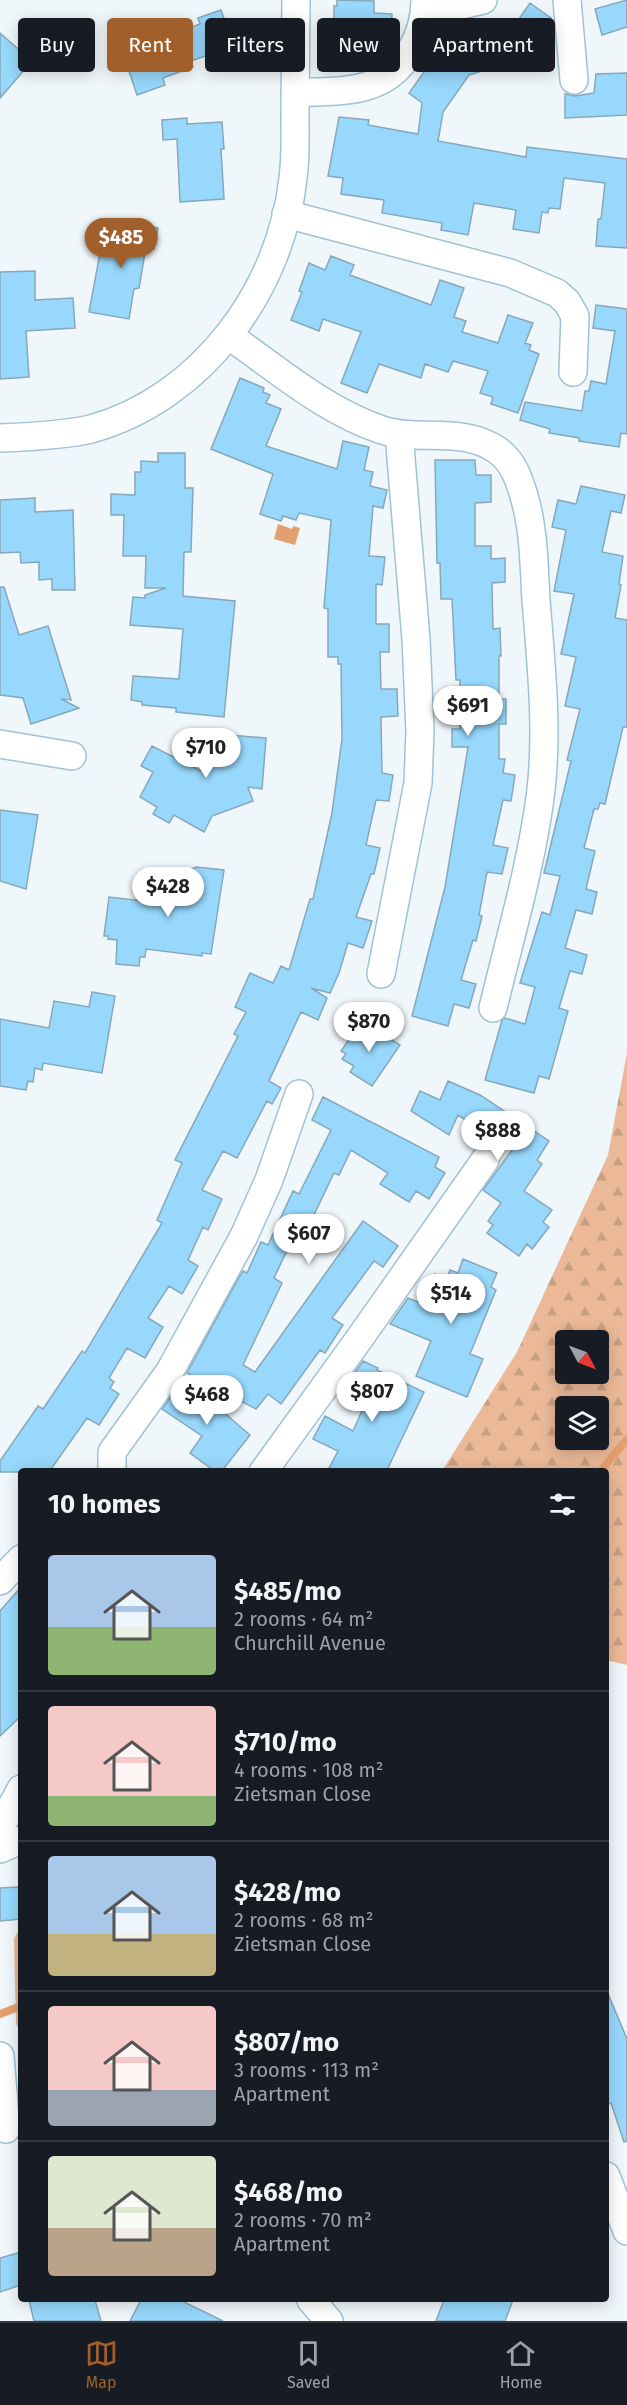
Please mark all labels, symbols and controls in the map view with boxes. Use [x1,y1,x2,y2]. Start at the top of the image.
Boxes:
chip: Buy [18,18,95,72]
chip: Rent [107,18,193,72]
chip: Filters [205,18,305,72]
chip: New [317,18,400,72]
chip: Apartment [412,18,555,72]
pin: $485 [85,218,157,269]
text: $485 [99,225,143,249]
pin: $691 [432,686,504,737]
text: $691 [447,693,489,717]
pin: $710 [170,728,242,779]
text: $710 [186,735,226,759]
pin: $428 [132,867,204,918]
text: $428 [146,874,190,898]
pin: $870 [333,1002,405,1053]
text: $870 [347,1009,391,1033]
pin: $888 [462,1111,534,1162]
text: $888 [475,1118,521,1142]
pin: $607 [273,1214,345,1265]
text: $607 [288,1221,330,1245]
pin: $514 [415,1274,487,1325]
text: $514 [430,1281,472,1305]
north arrow [555,1330,609,1384]
map controls [555,1330,609,1450]
pin: $807 [336,1372,408,1423]
pin: $468 [171,1375,243,1426]
text: $807 [350,1379,394,1403]
text: $468 [184,1382,230,1406]
button: layers [555,1396,609,1450]
icon: filters [546,1488,579,1521]
text: 10 homes [48,1489,161,1520]
text: $485/mo [234,1576,341,1607]
icon: home [96,1579,168,1651]
text: 2 rooms · 64 m² [234,1607,373,1631]
text: Churchill Avenue [234,1631,386,1655]
text: $710/mo [234,1727,337,1758]
icon: home [96,1730,168,1802]
text: 4 rooms · 108 m² [234,1758,383,1782]
text: Zietsman Close [234,1782,371,1806]
text: $428/mo [234,1877,341,1908]
icon: home [96,1880,168,1952]
text: 2 rooms · 68 m² [234,1908,374,1932]
text: Zietsman Close [234,1932,371,1956]
text: $807/mo [234,2027,339,2058]
icon: home [96,2030,168,2102]
text: 3 rooms · 113 m² [234,2058,379,2082]
text: Apartment [234,2082,330,2106]
text: $468/mo [234,2177,343,2208]
icon: home [96,2180,168,2252]
text: 2 rooms · 70 m² [234,2208,372,2232]
text: Apartment [234,2232,330,2256]
tab: Map [85,2337,118,2392]
tab: Saved [287,2337,330,2392]
tab: Home [500,2337,542,2392]

